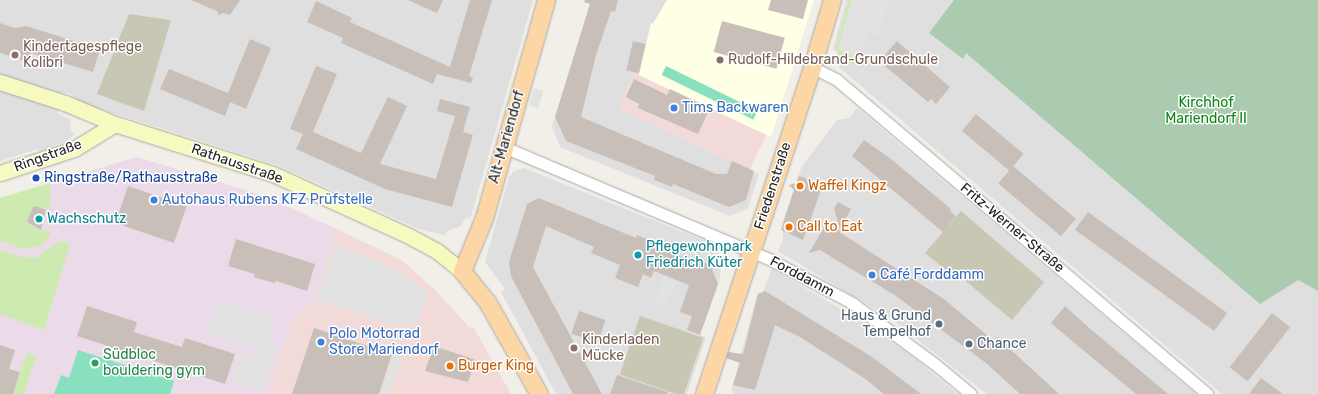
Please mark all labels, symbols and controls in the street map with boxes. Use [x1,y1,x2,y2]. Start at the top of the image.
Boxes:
place label: Kindertagespflege Kolibri [23,39,142,72]
marker: Kindertagespflege Kolibri [10,50,20,60]
place label: Rudolf-Hildebrand-Grundschule [728,52,938,68]
marker: Rudolf-Hildebrand-Grundschule [715,55,725,65]
street label: Alt-Mariendorf [486,89,528,185]
park label: Kirchhof Mariendorf II [1165,95,1247,128]
place label: Tims Backwaren [682,100,789,116]
marker: Tims Backwaren [669,103,679,113]
street label: Ringstraße [12,136,84,176]
street label: Rathausstraße [189,140,285,188]
street label: Friedenstraße [751,140,795,232]
place label: Ringstraße/Rathausstraße [44,170,218,186]
marker: Ringstraße/Rathausstraße [31,173,41,183]
place label: Waffel Kingz [808,178,887,194]
street label: Fritz-Werner-Straße [957,180,1067,276]
marker: Waffel Kingz [795,181,805,191]
place label: Autohaus Rubens KFZ Prüfstelle [162,192,373,208]
marker: Autohaus Rubens KFZ Prüfstelle [149,195,159,205]
place label: Wachschutz [47,211,126,227]
marker: Wachschutz [34,214,44,224]
place label: Call to Eat [797,219,863,235]
marker: Call to Eat [784,222,794,232]
place label: Pflegewohnpark Friedrich Küter [646,239,752,272]
marker: Pflegewohnpark Friedrich Küter [633,250,643,260]
street label: Forddamm [767,253,837,301]
place label: Café Forddamm [880,267,984,283]
marker: Café Forddamm [867,270,877,280]
place label: Haus & Grund Tempelhof [841,308,931,340]
marker: Haus & Grund Tempelhof [934,319,944,329]
place label: Polo Motorrad Store Mariendorf [329,326,439,358]
place label: Kinderladen Mücke [582,332,660,364]
place label: Chance [977,336,1027,352]
marker: Polo Motorrad Store Mariendorf [316,337,326,347]
marker: Chance [964,339,974,349]
marker: Kinderladen Mücke [569,343,579,353]
place label: Südbloc bouldering gym [103,347,205,380]
marker: Südbloc bouldering gym [90,358,100,368]
place label: Burger King [458,358,535,374]
marker: Burger King [445,361,455,371]

